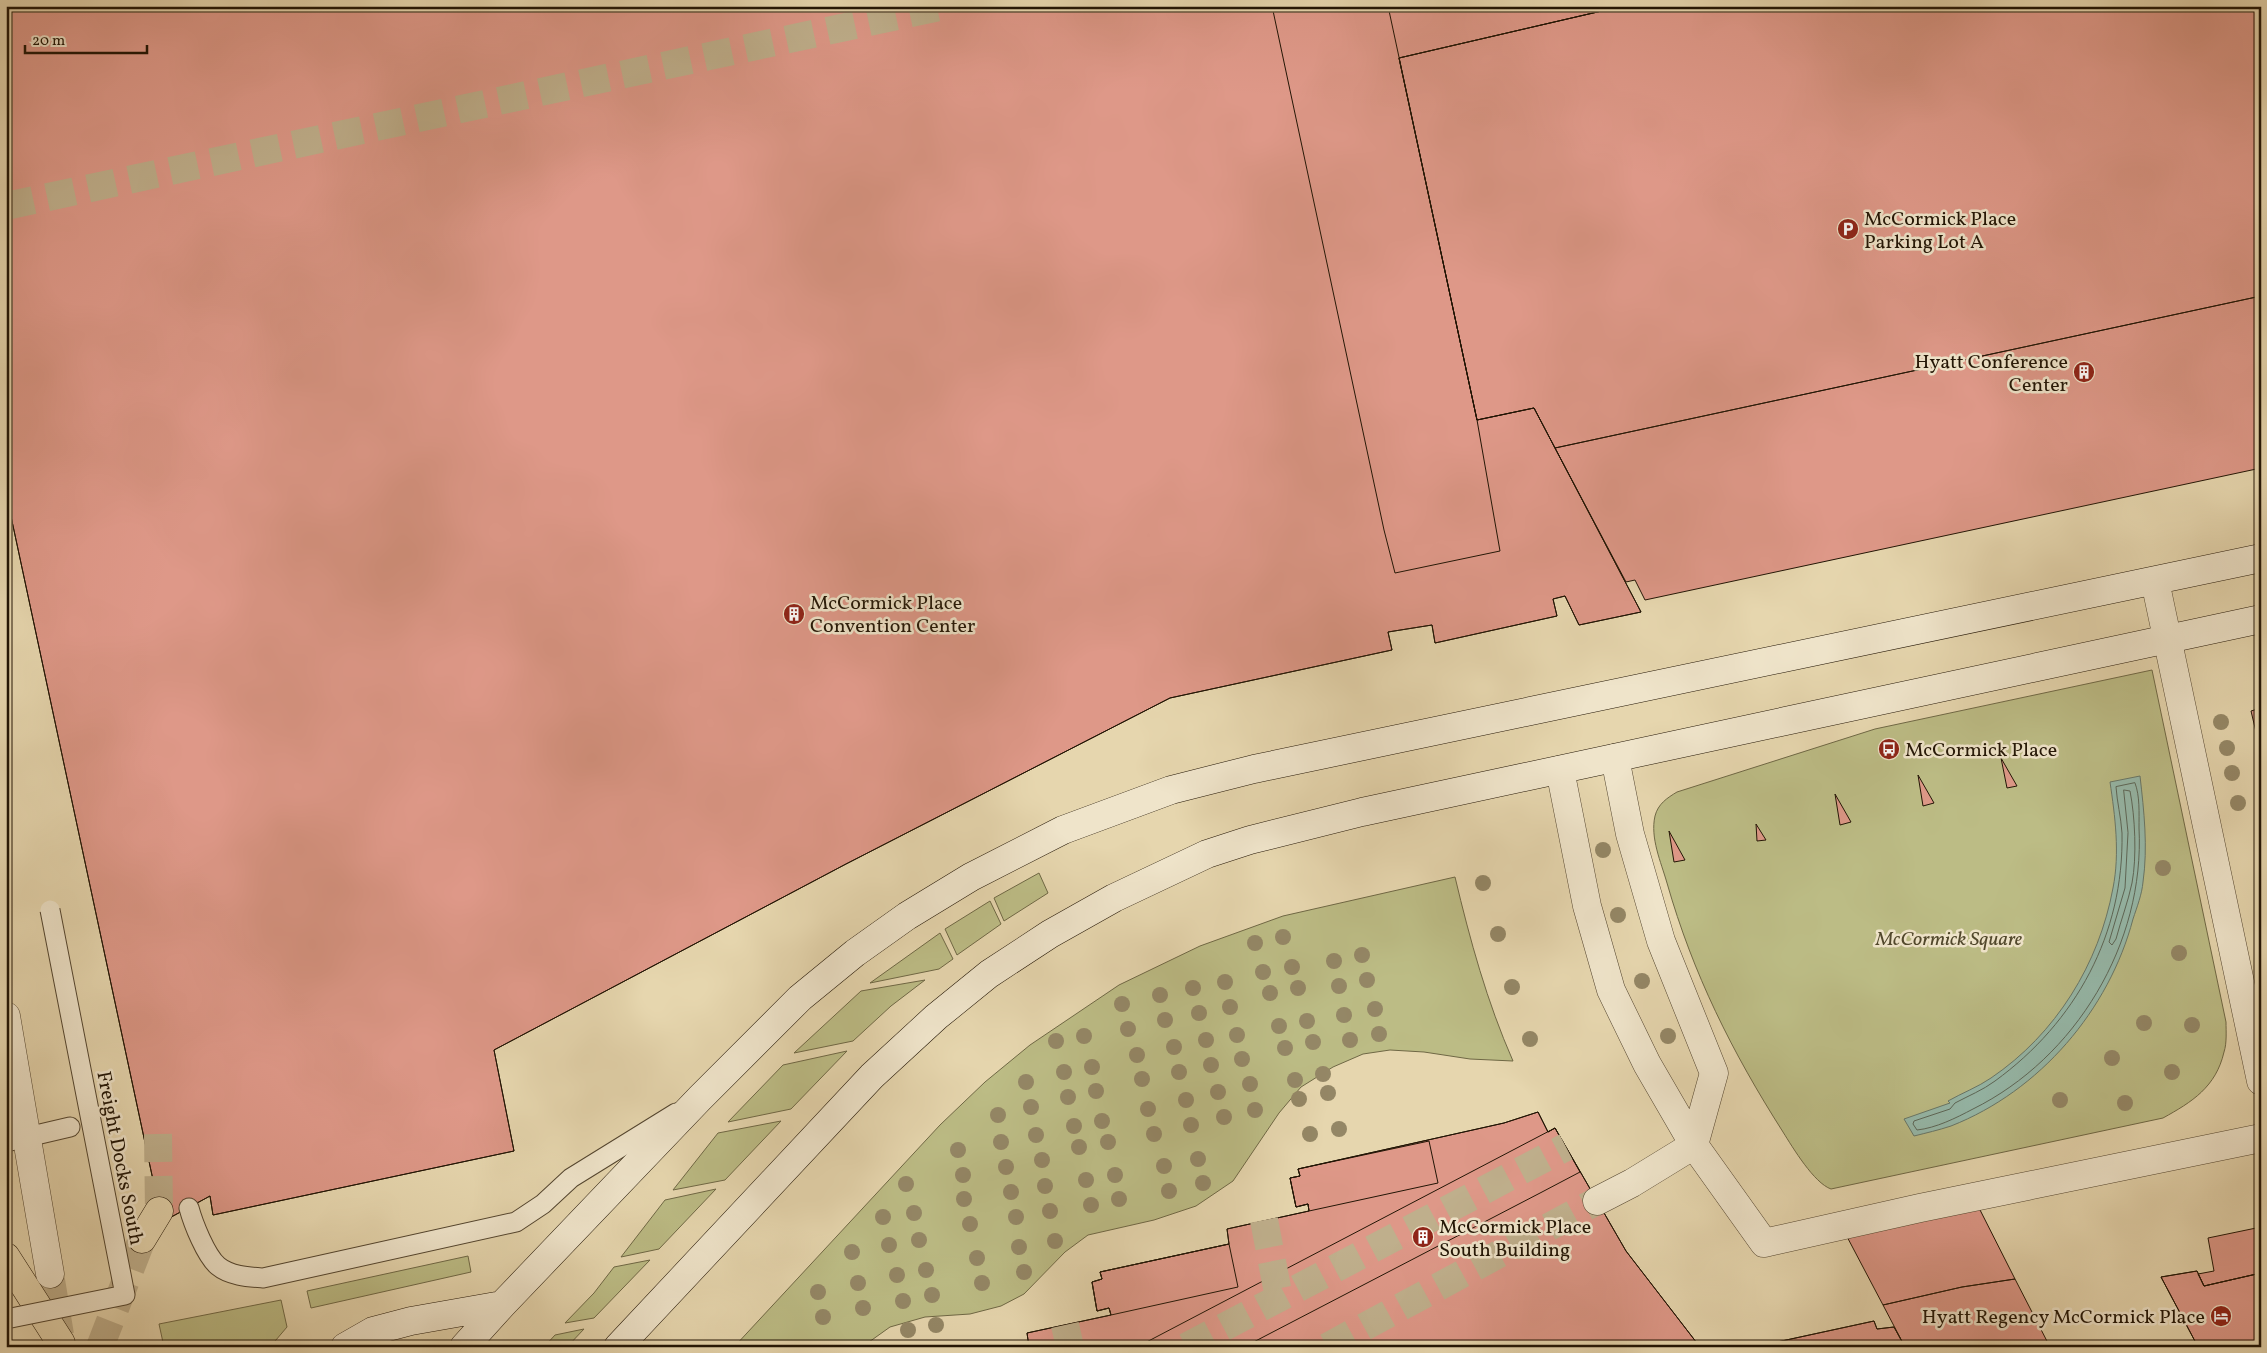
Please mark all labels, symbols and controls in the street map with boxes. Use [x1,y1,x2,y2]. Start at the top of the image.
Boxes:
scale bar [25,22,148,54]
text: 20 m [32,31,65,52]
place label: McCormick Place Parking Lot A [1864,206,2016,257]
parking icon: McCormick Place Parking Lot A [1836,217,1860,241]
place label: Hyatt Conference Center [1914,349,2068,400]
building icon: Hyatt Conference Center [2072,360,2096,384]
place label: McCormick Place Convention Center [810,590,975,641]
building icon: McCormick Place Convention Center [782,602,806,626]
bus stop icon: McCormick Place [1877,737,1901,761]
place label: McCormick Place [1905,737,2057,765]
park label: McCormick Square [1875,926,2023,954]
street label: Freight Docks South [88,1069,150,1248]
place label: McCormick Place South Building [1439,1214,1591,1265]
building icon: McCormick Place South Building [1411,1225,1435,1249]
place label: Hyatt Regency McCormick Place [1922,1304,2205,1332]
hotel icon: Hyatt Regency McCormick Place [2209,1304,2233,1328]

